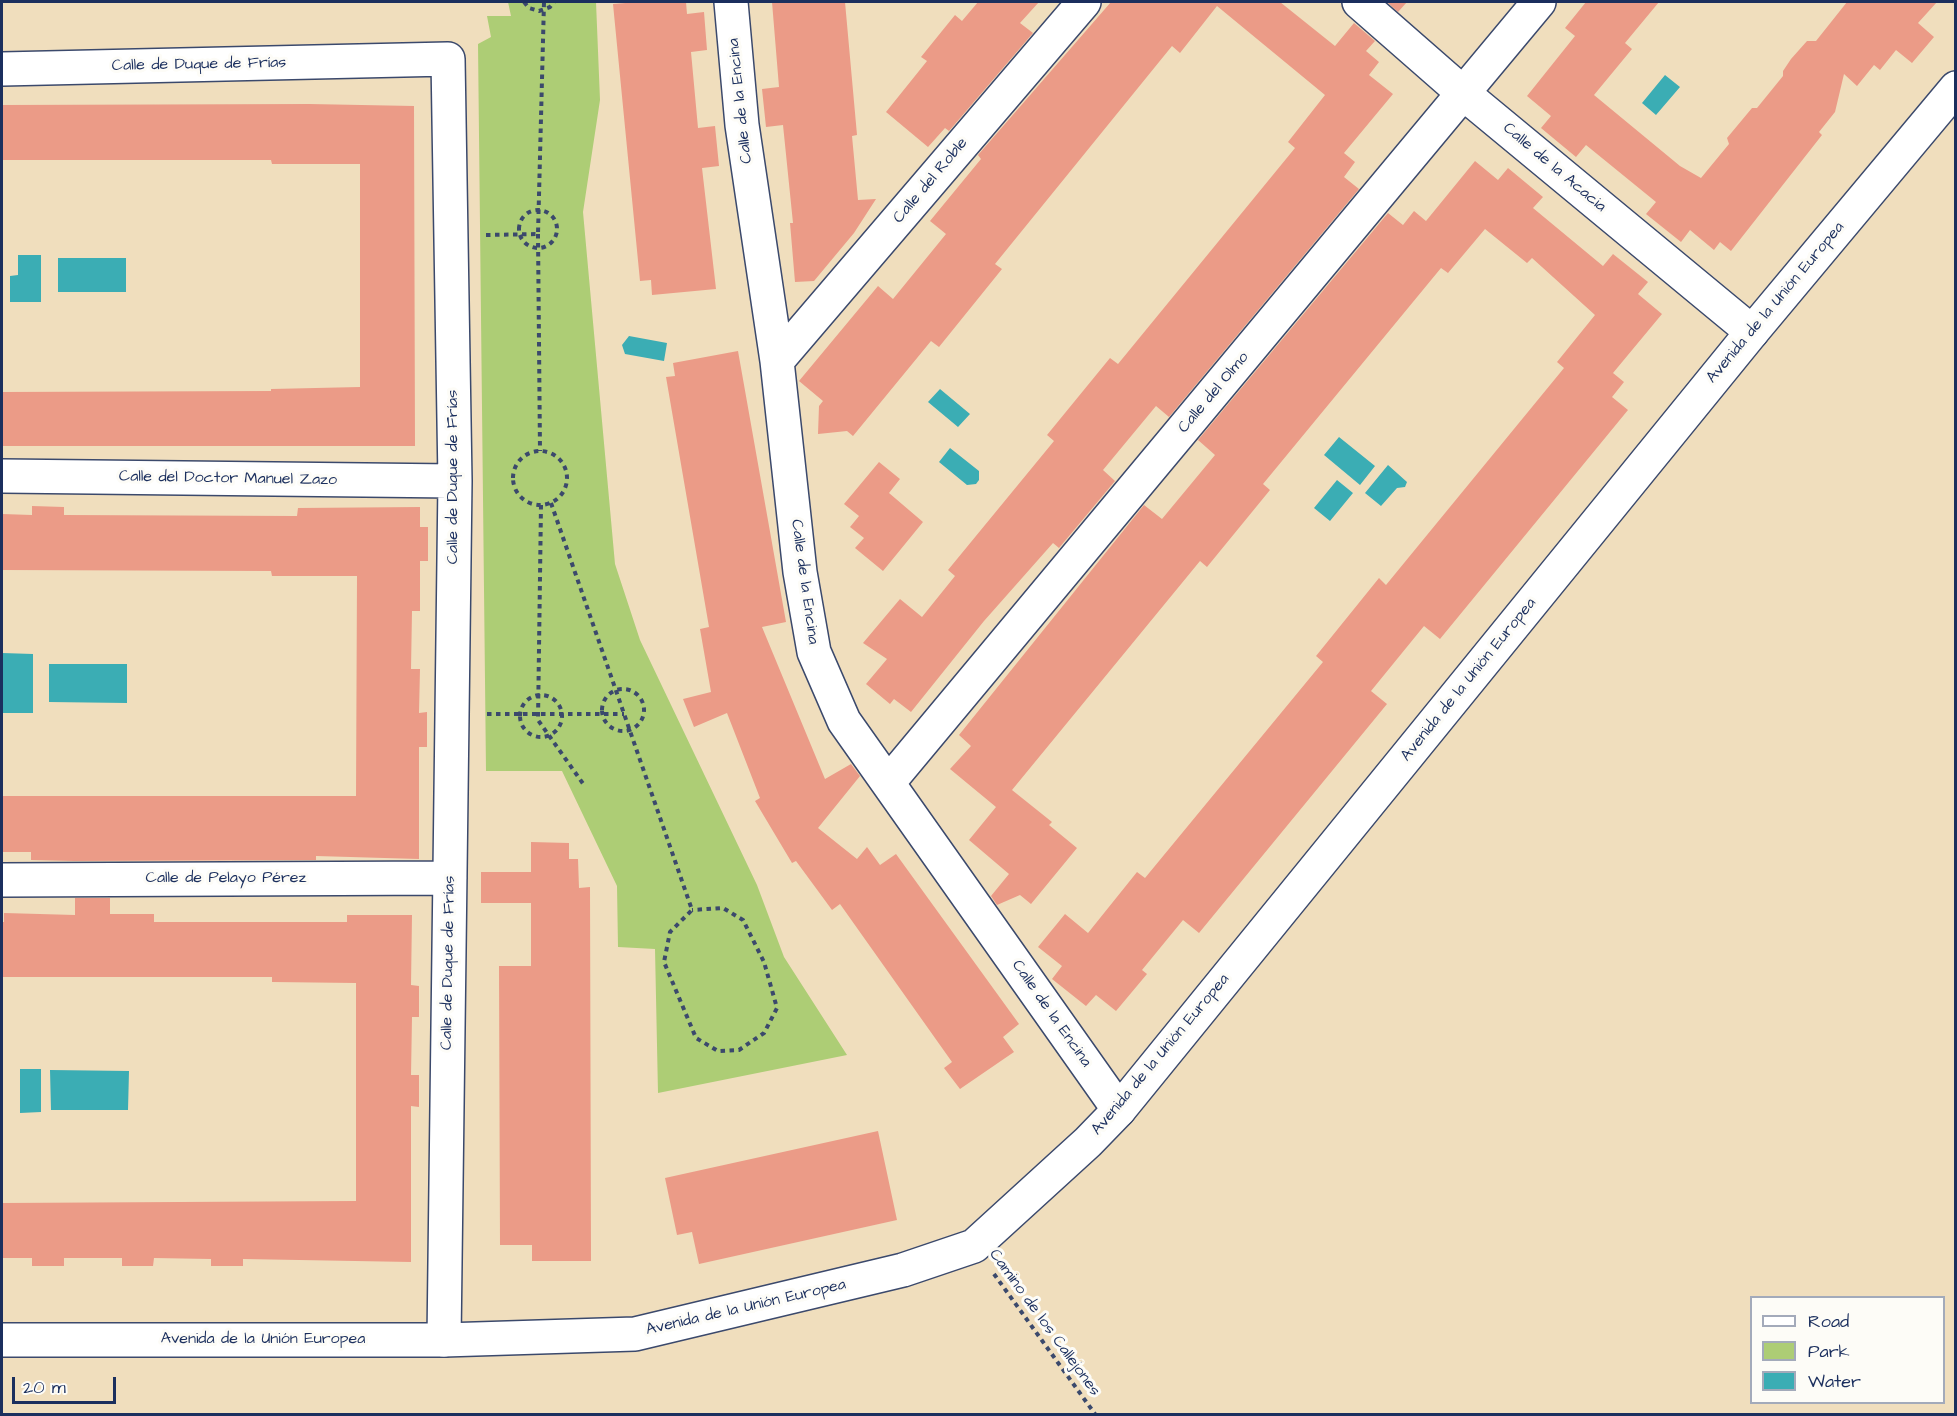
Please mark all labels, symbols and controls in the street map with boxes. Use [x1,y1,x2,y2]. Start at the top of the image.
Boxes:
street label: Calle de la Encina [725,37,757,165]
street label: Calle de Duque de Frías [112,54,286,76]
street label: Calle de la Acacia [1498,119,1610,217]
street label: Calle del Roble [890,134,972,228]
street label: Avenida de la Unión Europea [1703,218,1849,388]
street label: Calle del Olmo [1174,349,1254,437]
street label: Calle de Duque de Frías [444,390,464,564]
street label: Calle del Doctor Manuel Zazo [119,467,337,491]
street label: Calle de la Encina [786,518,822,646]
street label: Avenida de la Unión Europea [1397,594,1541,766]
street label: Calle de Pelayo Pérez [146,869,306,889]
street label: Calle de Duque de Frías [438,876,460,1050]
street label: Calle de la Encina [1007,957,1095,1071]
street label: Avenida de la Unión Europea [1088,970,1234,1140]
street label: Camino de los Callejones [984,1246,1104,1400]
street label: Avenida de la Unión Europea [644,1276,848,1340]
legend [1750,1296,1945,1404]
text: Road [1808,1309,1849,1334]
street label: Avenida de la Unión Europea [161,1330,365,1350]
text: Park [1808,1339,1850,1364]
scale bar [15,1365,118,1403]
text: Water [1808,1369,1861,1394]
text: 20 m [23,1375,66,1400]

